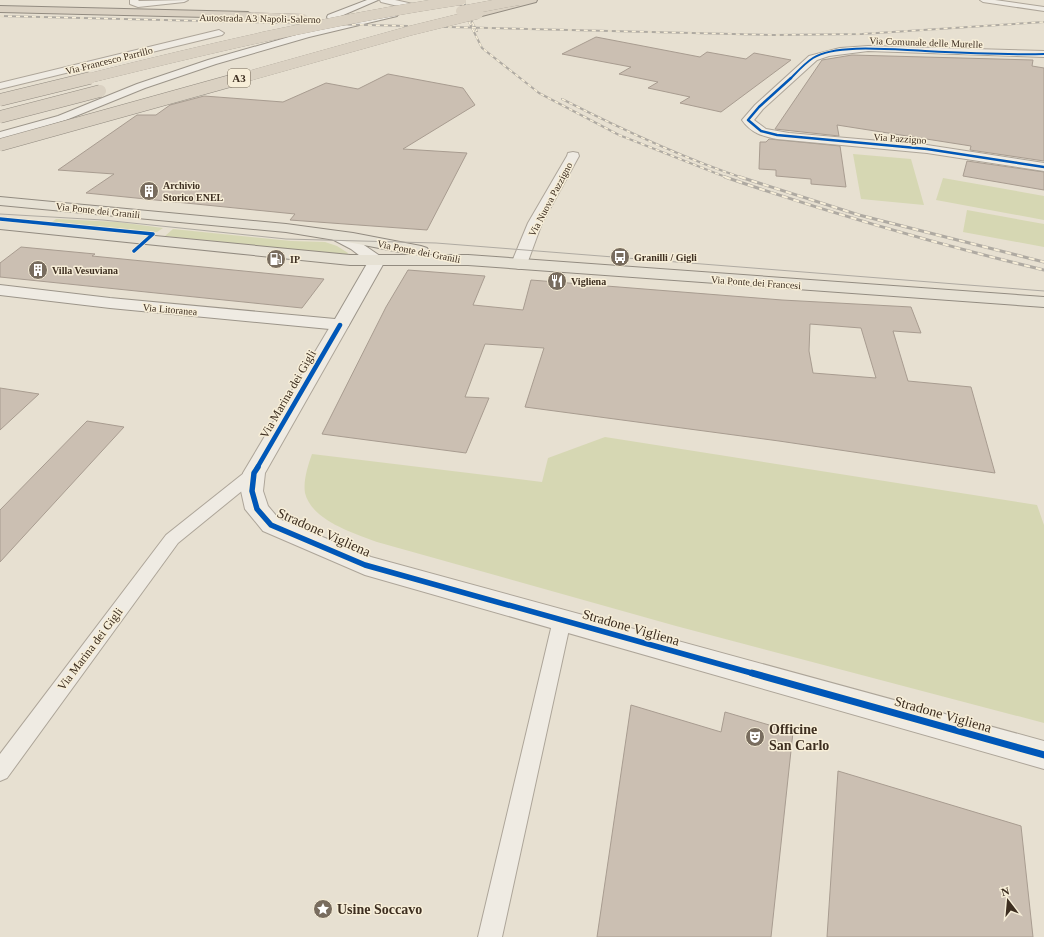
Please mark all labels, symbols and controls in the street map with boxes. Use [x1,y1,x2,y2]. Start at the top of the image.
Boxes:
street label: Autostrada A3 Napoli-Salerno [199,12,321,25]
street label: Via Comunale delle Murelle [869,35,983,50]
street label: Via Francesco Parrillo [64,44,154,77]
road number: A3 [228,69,250,87]
street label: Via Pazzigno [873,131,927,146]
street label: Via Nuova Pazzigno [526,160,575,238]
building icon: Archivio Storico ENEL [138,180,160,202]
place label: Archivio Storico ENEL [163,180,224,203]
street label: Via Ponte dei Granili [55,201,141,220]
street label: Via Ponte dei Granili [376,238,462,265]
bus stop icon: Granilli / Gigli [609,246,631,268]
fuel station icon: IP [265,248,287,270]
place label: Granilli / Gigli [634,252,697,263]
place label: IP [290,254,300,265]
building icon: Villa Vesuviana [27,259,49,281]
place label: Villa Vesuviana [52,265,118,276]
restaurant icon: Vigliena [546,270,568,292]
street label: Via Ponte dei Francesi [711,274,802,291]
place label: Vigliena [571,276,606,287]
street label: Via Litoranea [142,302,198,317]
street label: Via Marina dei Gigli [257,347,319,441]
street label: Stradone Vigliena [275,505,373,560]
street label: Via Marina dei Gigli [54,604,126,693]
street label: Stradone Vigliena [581,606,682,649]
street label: Stradone Vigliena [893,693,994,736]
place label: Officine San Carlo [769,722,829,753]
theatre icon: Officine San Carlo [744,726,766,748]
north arrow [988,881,1028,921]
text: N [1000,885,1011,898]
place icon: Usine Soccavo [312,898,334,920]
place label: Usine Soccavo [337,902,422,917]

